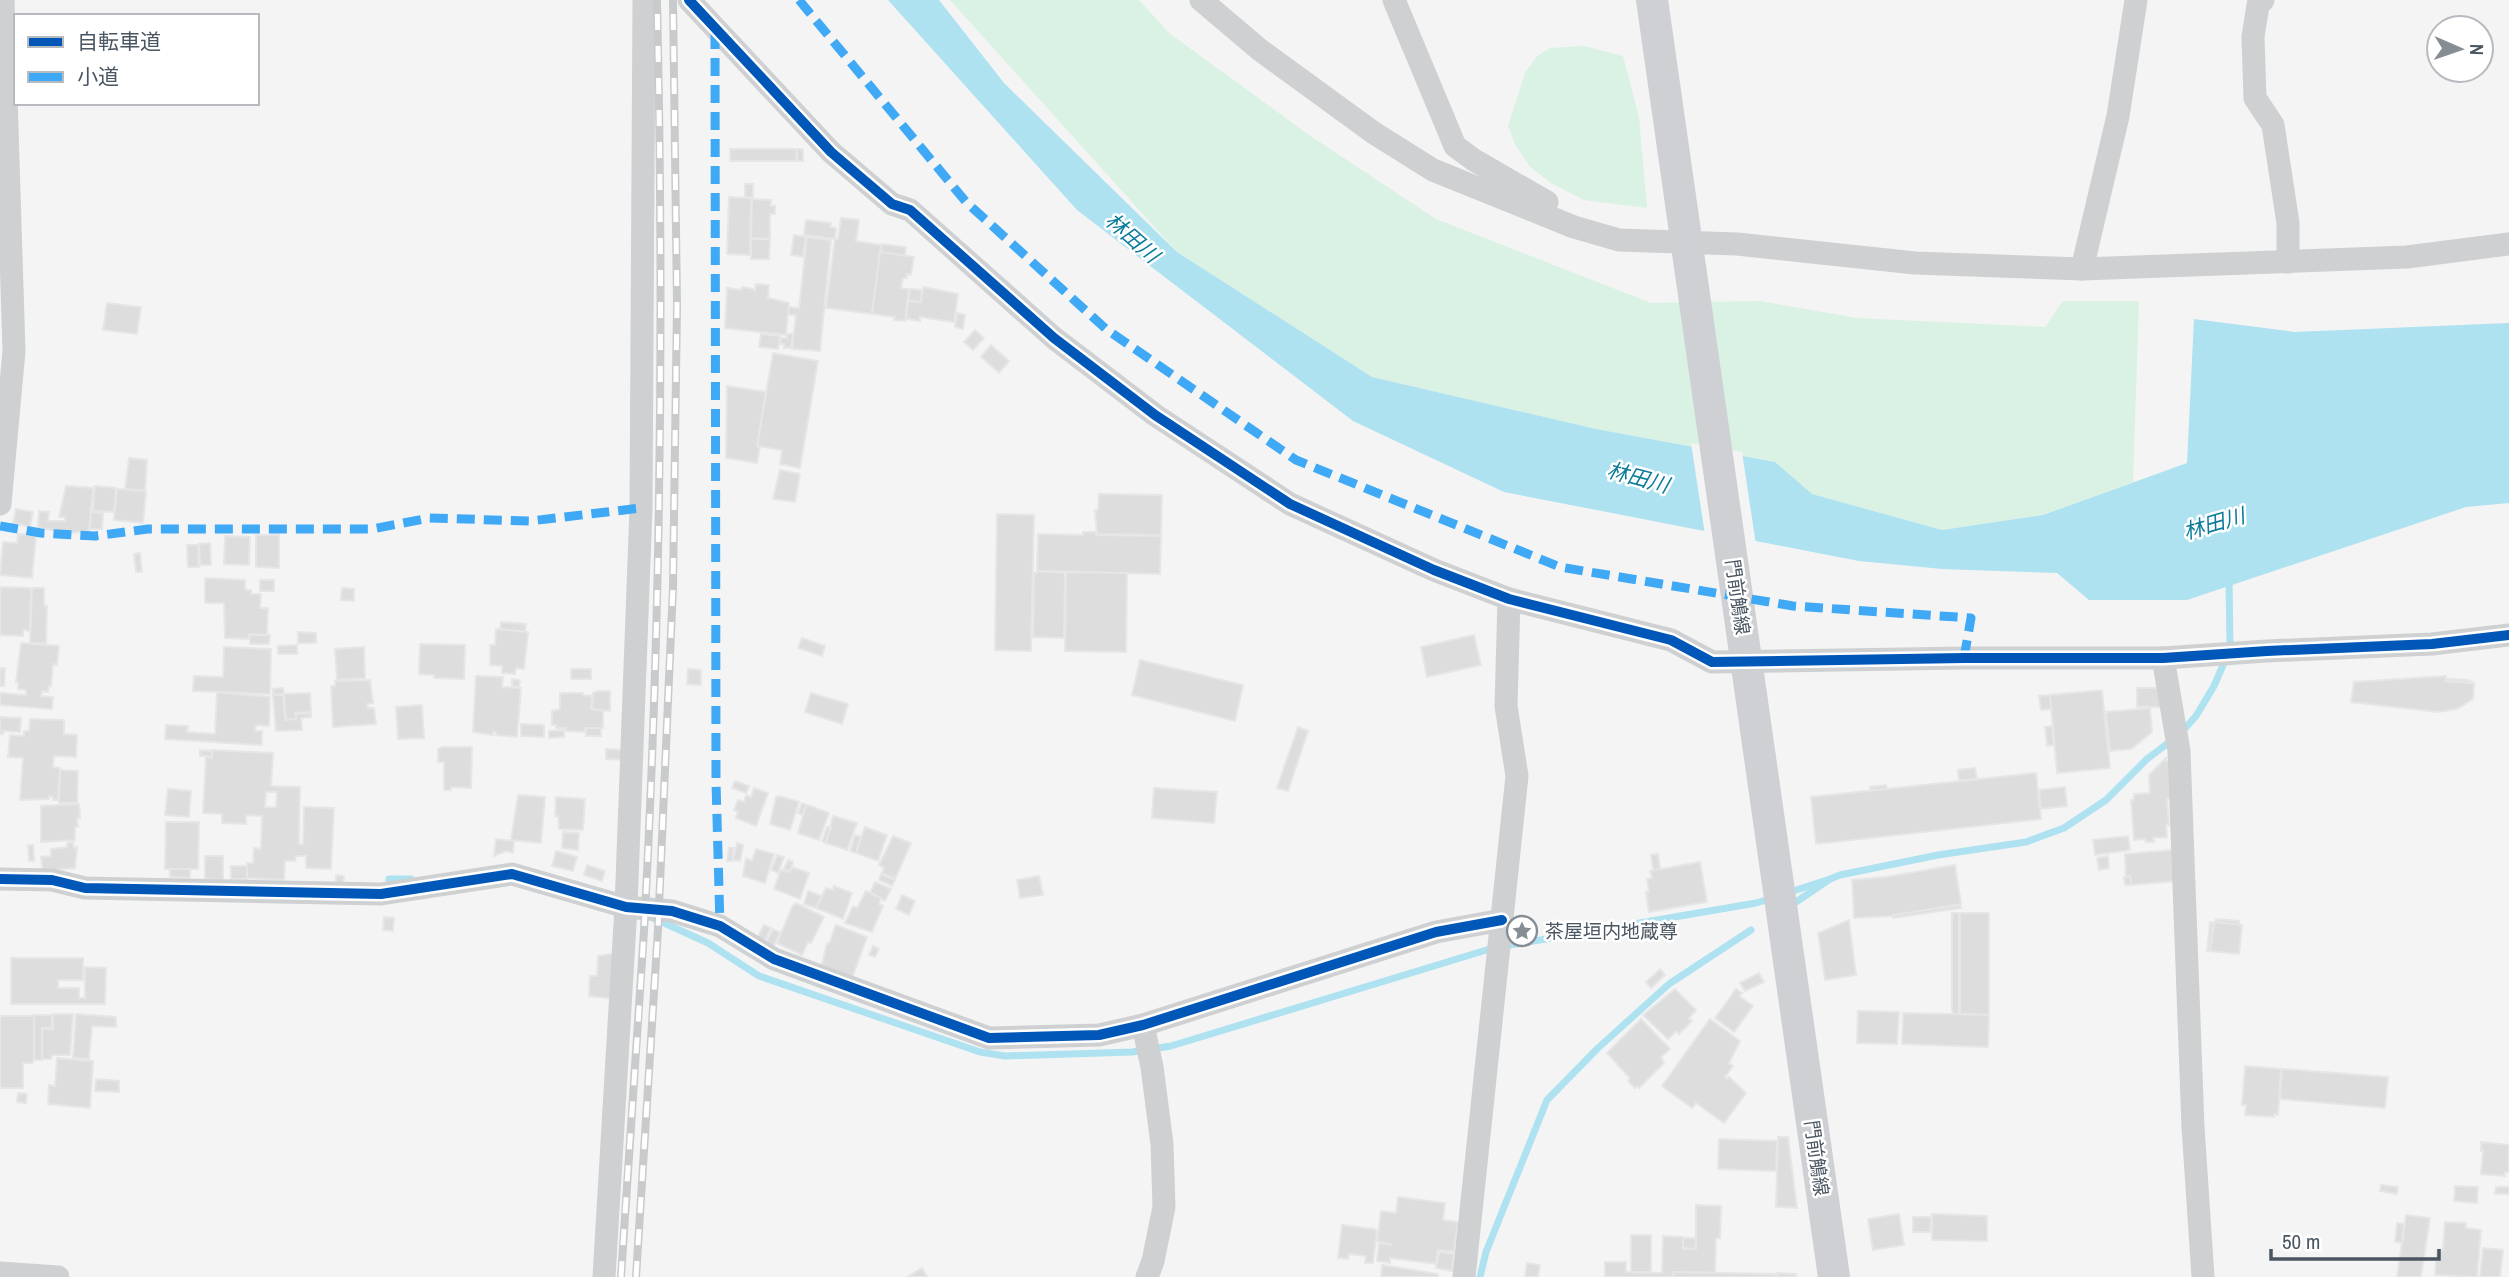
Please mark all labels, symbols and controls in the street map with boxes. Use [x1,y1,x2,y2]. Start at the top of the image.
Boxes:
legend [14,14,259,105]
north arrow [2425,14,2495,84]
text: 自転車道 [77,27,161,56]
text: N [2464,44,2490,56]
text: 小道 [77,62,119,91]
water label: 林田川 [1099,206,1167,271]
water label: 林田川 [1604,455,1674,500]
water label: 林田川 [2180,500,2250,546]
street label: 門前鵤線 [1720,558,1756,636]
place icon: 茶屋垣内地蔵尊 [1505,914,1539,948]
place label: 茶屋垣内地蔵尊 [1545,918,1678,944]
street label: 門前鵤線 [1799,1119,1835,1197]
scale bar [2271,1218,2439,1262]
text: 50 m [2282,1227,2320,1256]

